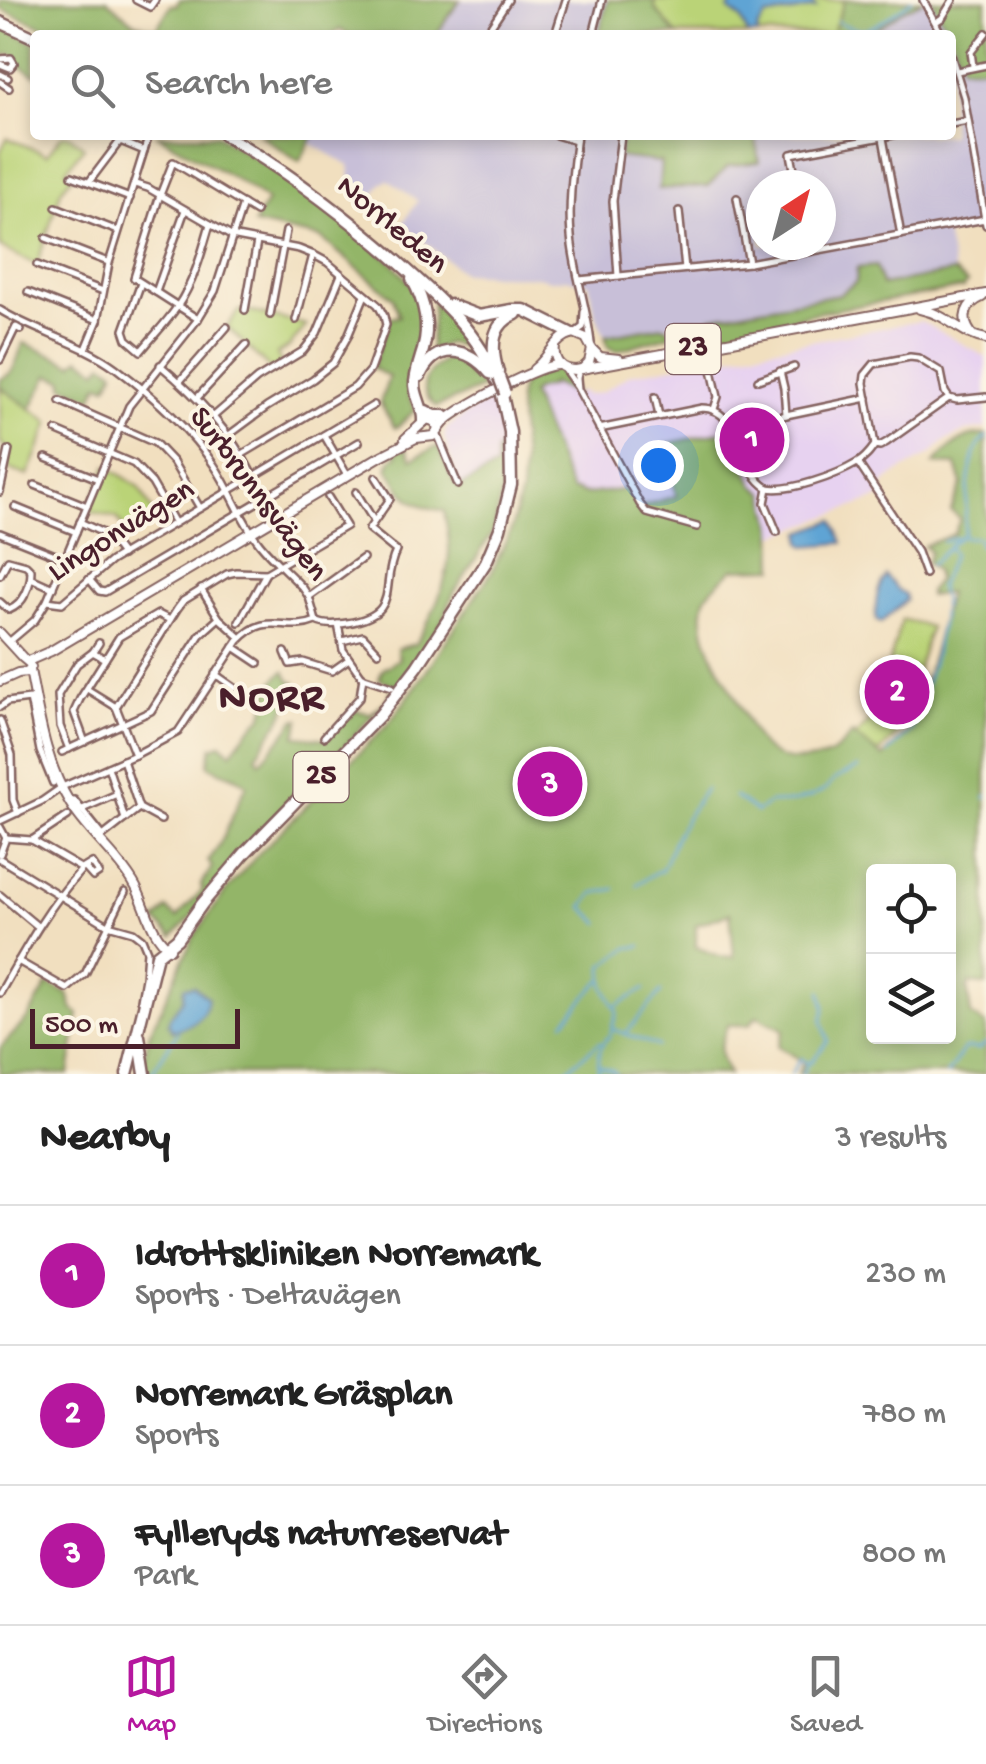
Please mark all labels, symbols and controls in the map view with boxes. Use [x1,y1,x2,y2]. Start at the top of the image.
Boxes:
search box [30,30,956,140]
icon: search [65,58,120,113]
text: Search here [145,63,332,107]
street label: Norrleden [327,168,455,284]
north arrow [746,170,836,260]
road number: 23 [666,324,720,374]
street label: Surbrunnsvägen [179,400,335,590]
pin: 1 [720,402,784,478]
your location [633,440,684,491]
street label: Lingonvägen [42,472,202,592]
pin: 2 [864,654,930,730]
district label: NORR [219,676,325,725]
pin: 3 [518,746,582,822]
road number: 25 [294,752,348,802]
map controls [866,864,956,1044]
button: locate [866,864,956,954]
button: layers [866,954,956,1044]
scale bar [30,1004,240,1048]
text: 500 m [45,1010,118,1043]
text: Nearby [40,1115,170,1164]
text: 3 results [835,1120,946,1158]
text: Idrottskliniken Norremark [135,1234,538,1278]
text: 1 [66,1256,79,1294]
text: 230 m [865,1256,946,1294]
text: Sports · Deltavägen [135,1278,401,1316]
text: Norremark Gräsplan [135,1374,452,1418]
text: 2 [65,1396,80,1434]
text: 780 m [863,1396,946,1434]
text: Sports [135,1418,218,1456]
text: Fylleryds naturreservat [135,1514,506,1558]
text: 3 [64,1536,81,1574]
text: 800 m [862,1536,946,1574]
text: Park [135,1558,196,1596]
tab: Map [124,1649,179,1742]
tab: Directions [428,1649,542,1742]
tab: Saved [790,1649,862,1742]

